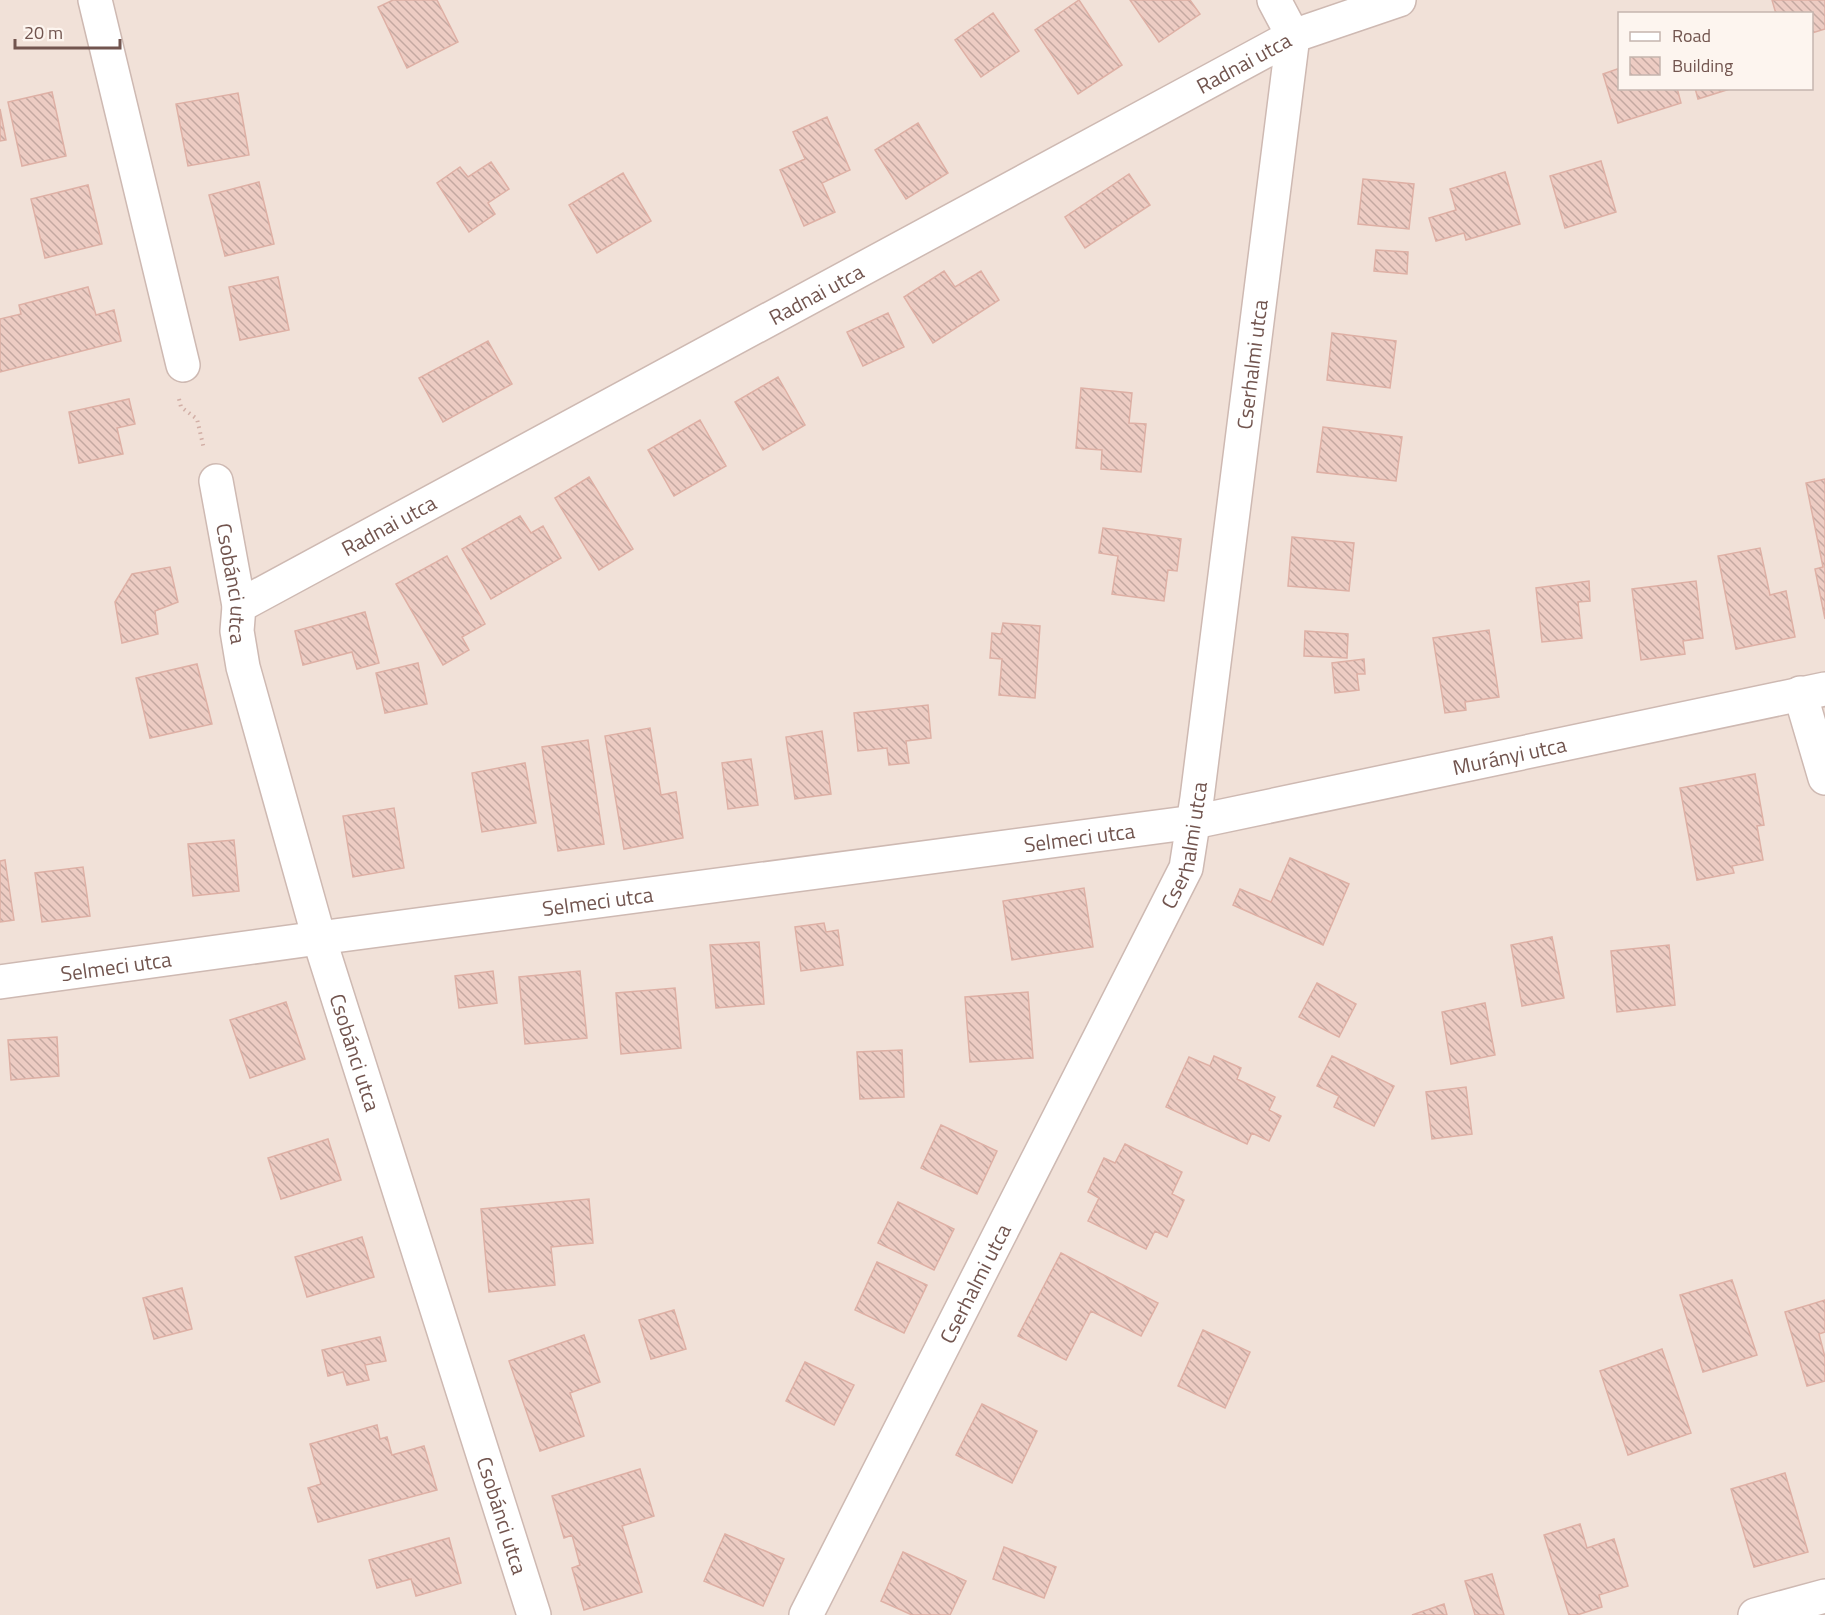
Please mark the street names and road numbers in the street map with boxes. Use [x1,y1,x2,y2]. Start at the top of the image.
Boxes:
street label: Radnai utca [1190,24,1297,102]
street label: Radnai utca [763,255,870,333]
street label: Cserhalmi utca [1228,297,1276,431]
street label: Radnai utca [335,486,442,564]
street label: Csobánci utca [208,521,255,647]
street label: Murányi utca [1450,728,1570,783]
street label: Cserhalmi utca [1152,779,1215,914]
street label: Selmeci utca [1022,814,1137,860]
street label: Selmeci utca [540,878,655,924]
street label: Selmeci utca [58,942,174,989]
street label: Csobánci utca [322,989,389,1116]
street label: Cserhalmi utca [931,1217,1019,1349]
street label: Csobánci utca [469,1453,536,1579]

